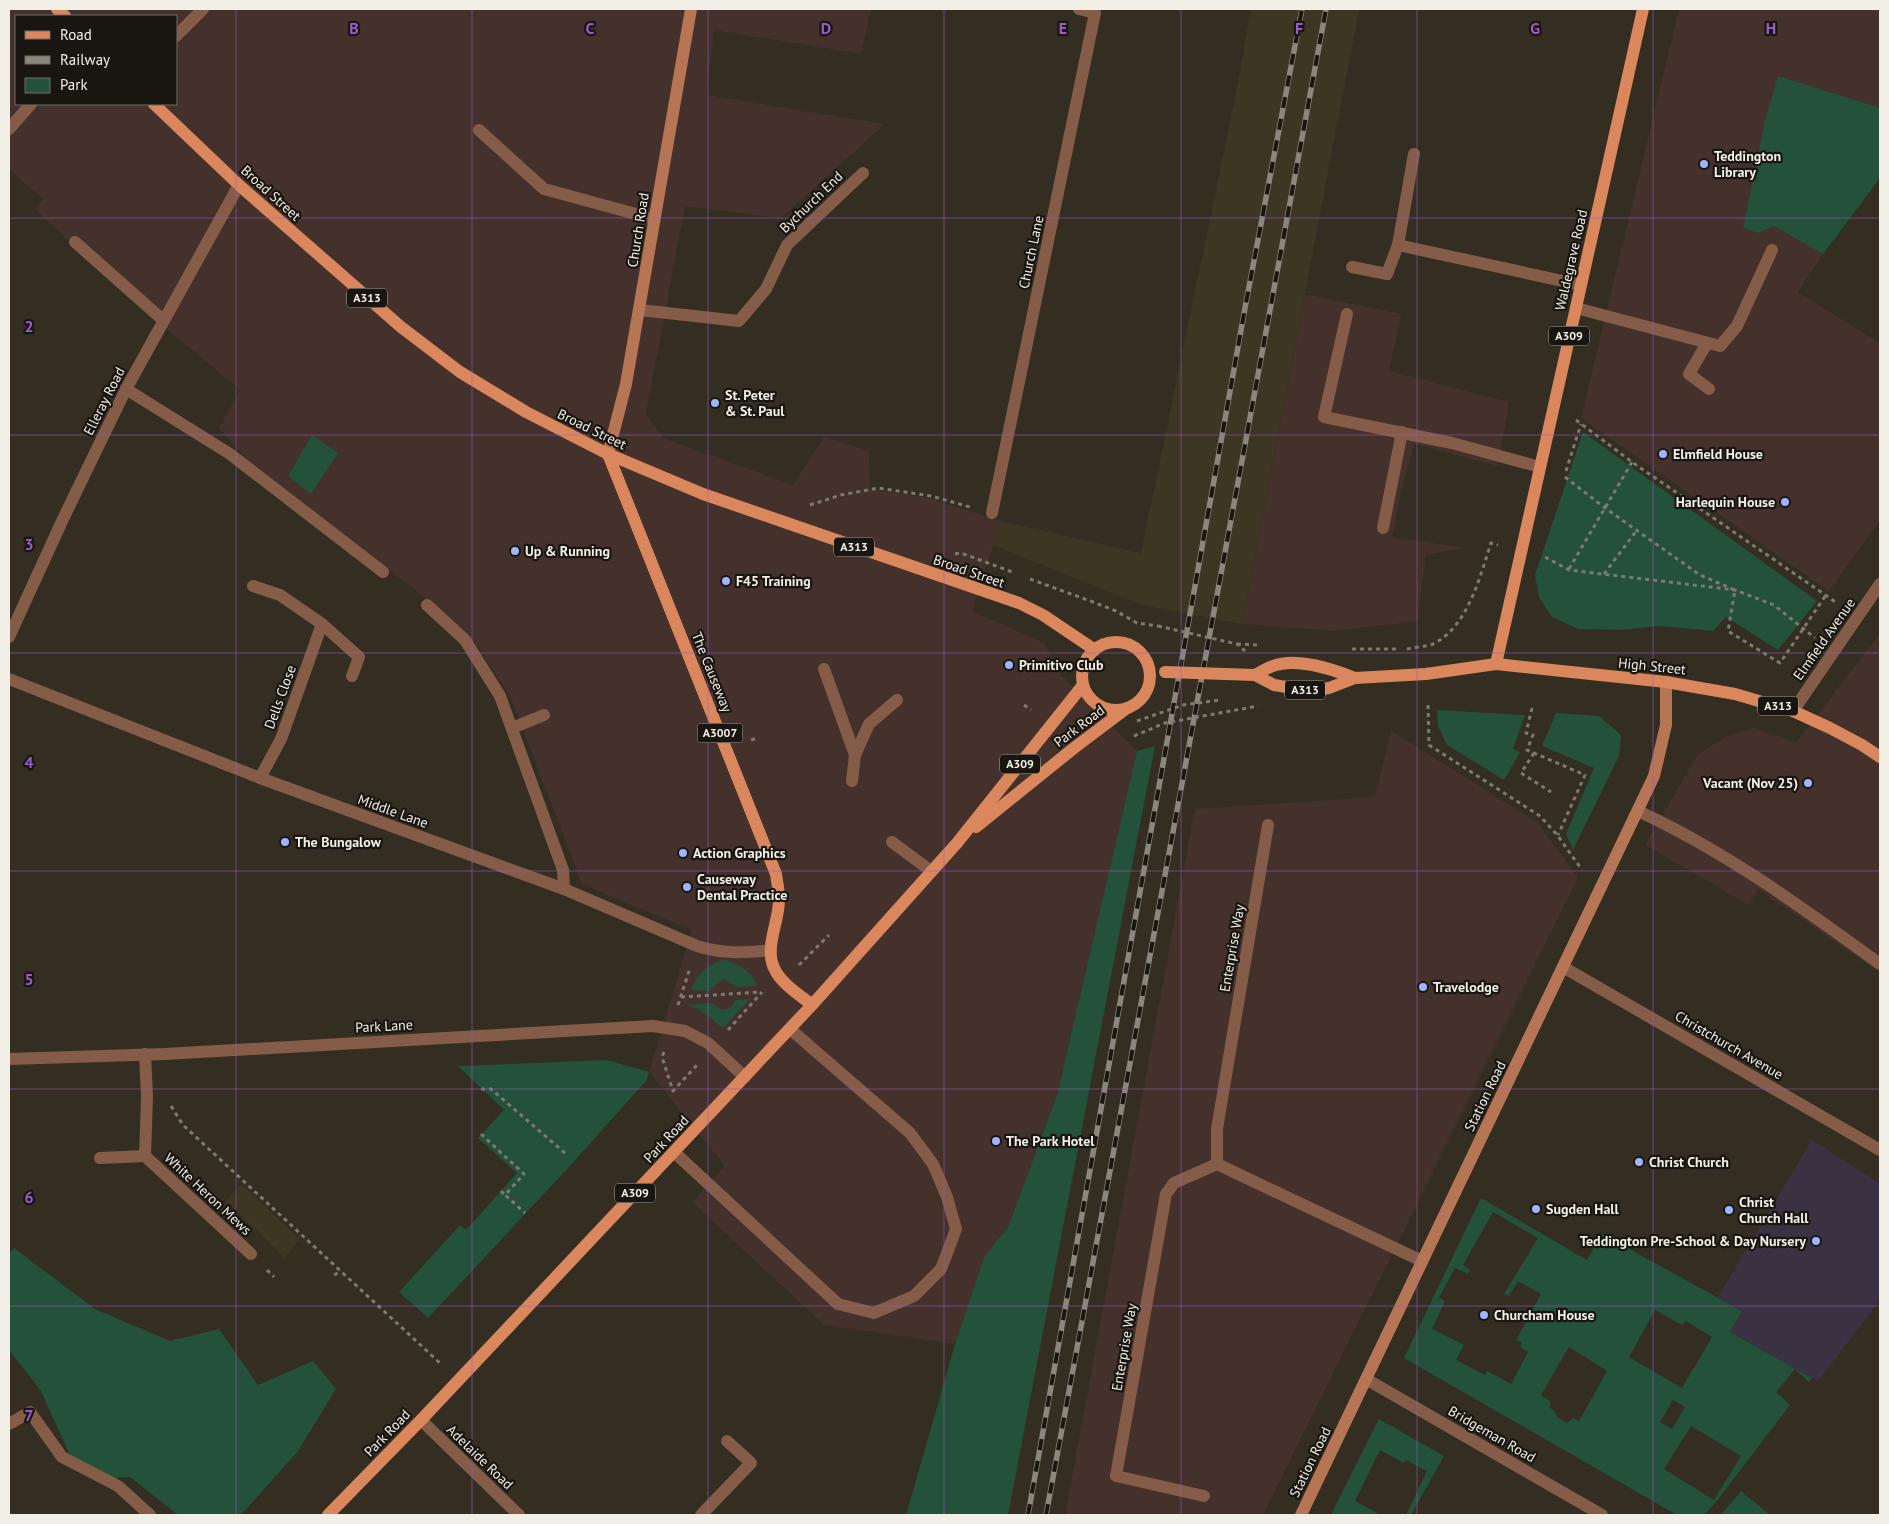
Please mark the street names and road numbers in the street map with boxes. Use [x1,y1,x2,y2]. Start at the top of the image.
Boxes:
street label: Broad Street [237,161,305,225]
street label: Bychurch End [776,167,846,237]
street label: Church Road [623,191,653,269]
street label: Waldegrave Road [1551,208,1591,312]
street label: Church Lane [1014,214,1048,290]
road number: A313 [347,288,387,308]
road number: A309 [1549,326,1589,346]
street label: Elleray Road [79,364,129,438]
street label: Broad Street [555,405,630,454]
road number: A313 [834,538,874,556]
street label: Broad Street [931,550,1007,592]
street label: Elmfield Avenue [1789,594,1859,684]
street label: The Causeway [688,629,736,715]
street label: High Street [1617,654,1687,679]
street label: Dells Close [260,663,300,731]
road number: A313 [1285,680,1325,700]
road number: A313 [1758,696,1798,716]
street label: Park Road [1050,701,1108,751]
road number: A3007 [698,724,742,742]
road number: A309 [1000,754,1040,774]
street label: Middle Lane [355,790,431,832]
street label: Enterprise Way [1215,902,1249,993]
street label: Christchurch Avenue [1672,1007,1786,1083]
street label: Park Lane [355,1016,413,1036]
street label: Station Road [1460,1058,1510,1134]
street label: Park Road [639,1111,693,1167]
street label: White Heron Mews [161,1149,255,1239]
road number: A309 [615,1184,655,1202]
street label: Enterprise Way [1107,1301,1141,1392]
street label: Bridgeman Road [1445,1402,1539,1466]
street label: Park Road [360,1406,414,1460]
street label: Adelaide Road [443,1421,517,1493]
street label: Station Road [1285,1424,1335,1500]

